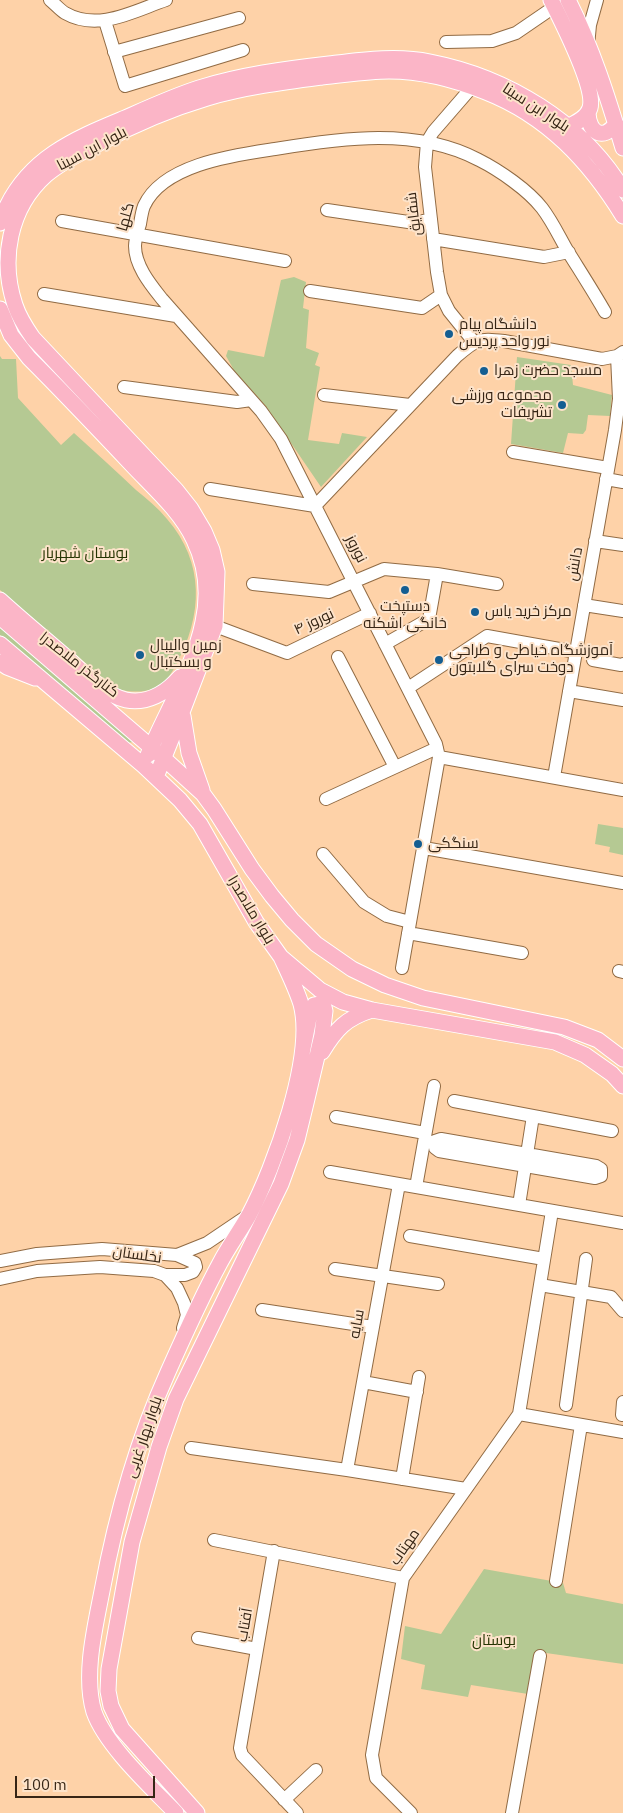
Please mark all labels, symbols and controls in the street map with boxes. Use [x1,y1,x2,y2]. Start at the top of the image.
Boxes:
street label: بلوار ابن سینا [499,80,573,136]
street label: بلوار ابن سینا [54,123,130,175]
street label: شقایق [402,191,426,237]
street label: گلها [113,201,139,233]
place label: دانشگاه پیام نور واحد پردیس [459,316,550,351]
marker: دانشگاه پیام نور واحد پردیس [443,328,455,340]
place label: مسجد حضرت زهرا [494,362,602,380]
marker: مسجد حضرت زهرا [478,365,490,377]
place label: مجموعه ورزشی تشریفات [452,387,552,422]
marker: مجموعه ورزشی تشریفات [556,399,568,411]
street label: نوروز [341,532,371,566]
park label: بوستان شهریار [42,545,128,563]
street label: دانش [563,546,587,582]
marker: دستپخت خانگی اشکنه [399,584,411,596]
place label: دستپخت خانگی اشکنه [363,598,447,633]
place label: مرکز خرید یاس [485,603,572,621]
street label: نوروز ۴ [291,605,337,639]
marker: مرکز خرید یاس [469,606,481,618]
street label: کنارگذر ملاصدرا [36,628,122,702]
place label: زمین والیبال و بسکتبال [150,637,222,672]
place label: آموزشگاه خیاطی و طراحی دوخت سرای گلابتون [449,642,613,677]
marker: زمین والیبال و بسکتبال [134,649,146,661]
marker: آموزشگاه خیاطی و طراحی دوخت سرای گلابتون [433,654,445,666]
place label: سنگکی [428,835,479,853]
marker: سنگکی [412,838,424,850]
street label: بلوار ملاصدرا [224,872,278,948]
street label: نخلستان [111,1243,163,1267]
street label: سایه [346,1308,368,1340]
street label: بلوار بهار غربی [122,1394,166,1480]
street label: مهتاب [386,1525,424,1569]
street label: آفتاب [233,1607,257,1643]
park label: بوستان [472,1632,516,1650]
scale bar [18,1766,158,1798]
text: 100 m [23,1775,67,1794]

